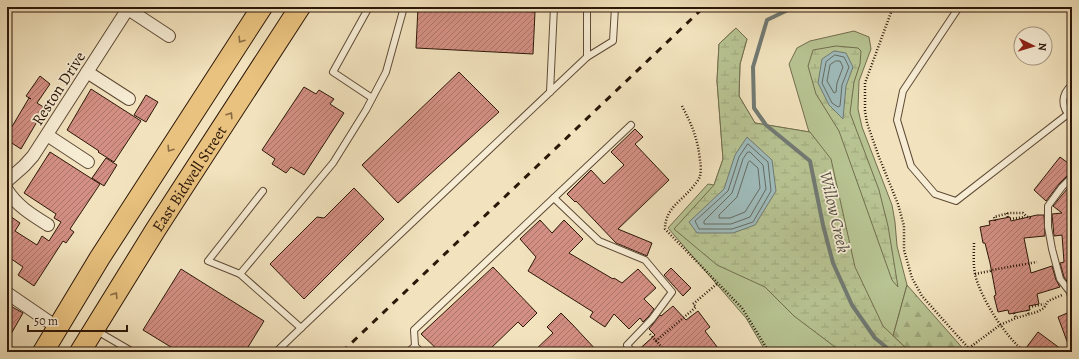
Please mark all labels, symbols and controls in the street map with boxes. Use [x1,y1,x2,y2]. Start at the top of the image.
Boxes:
north arrow [1013,26,1053,66]
one-way arrow [238,36,245,43]
text: N [1035,42,1050,51]
street label: Reston Drive [27,47,91,130]
one-way arrow [225,112,233,119]
street label: East Bidwell Street [147,121,232,236]
one-way arrow [167,145,175,152]
water label: Willow Creek [814,169,855,256]
one-way arrow [110,292,118,299]
scale bar [28,307,127,333]
text: 50 m [34,313,58,329]

